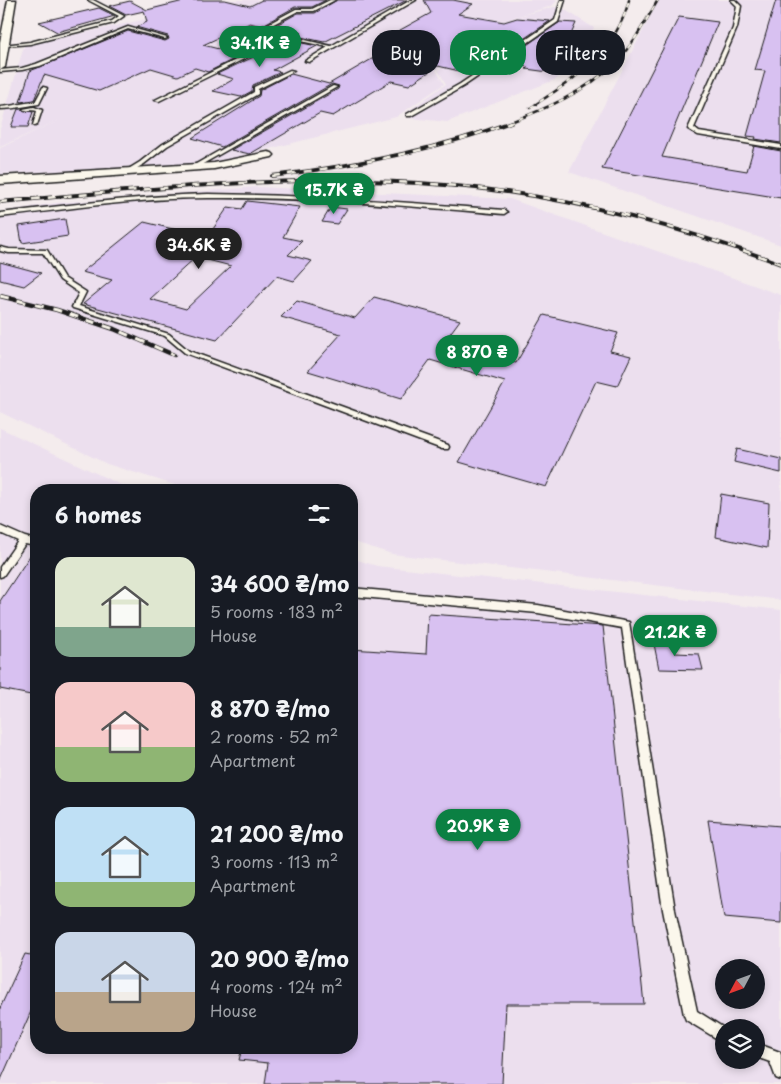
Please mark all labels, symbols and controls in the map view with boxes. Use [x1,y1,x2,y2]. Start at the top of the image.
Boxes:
pin: 34.1K ₴ [214,26,306,68]
text: 34.1K ₴ [230,30,290,54]
chip: Buy [372,30,440,75]
chip: Rent [450,30,526,75]
chip: Filters [536,30,625,75]
pin: 15.7K ₴ [288,172,380,215]
text: 15.7K ₴ [304,177,364,201]
pin: 34.6K ₴ [153,228,245,270]
text: 34.6K ₴ [167,232,231,256]
pin: 8 870 ₴ [431,334,523,377]
text: 8 870 ₴ [447,339,507,363]
text: 6 homes [55,498,141,530]
icon: filters [305,500,333,528]
text: 34 600 ₴/mo [210,567,349,599]
icon: home [95,577,155,637]
text: 5 rooms · 183 m² [210,599,343,623]
pin: 21.2K ₴ [629,614,721,657]
text: 21.2K ₴ [644,619,706,643]
text: House [210,623,257,647]
text: 8 870 ₴/mo [210,692,330,724]
icon: home [95,702,155,762]
text: 2 rooms · 52 m² [210,724,338,748]
text: Apartment [210,748,295,772]
pin: 20.9K ₴ [432,808,524,851]
text: 20.9K ₴ [447,813,509,837]
text: 21 200 ₴/mo [210,817,343,849]
icon: home [95,827,155,887]
text: 3 rooms · 113 m² [210,849,338,873]
text: Apartment [210,873,295,897]
text: 20 900 ₴/mo [210,942,349,974]
icon: home [95,952,155,1012]
north arrow [715,959,765,1009]
map controls [715,959,765,1069]
text: 4 rooms · 124 m² [210,974,343,998]
text: House [210,998,257,1022]
button: layers [715,1019,765,1069]

